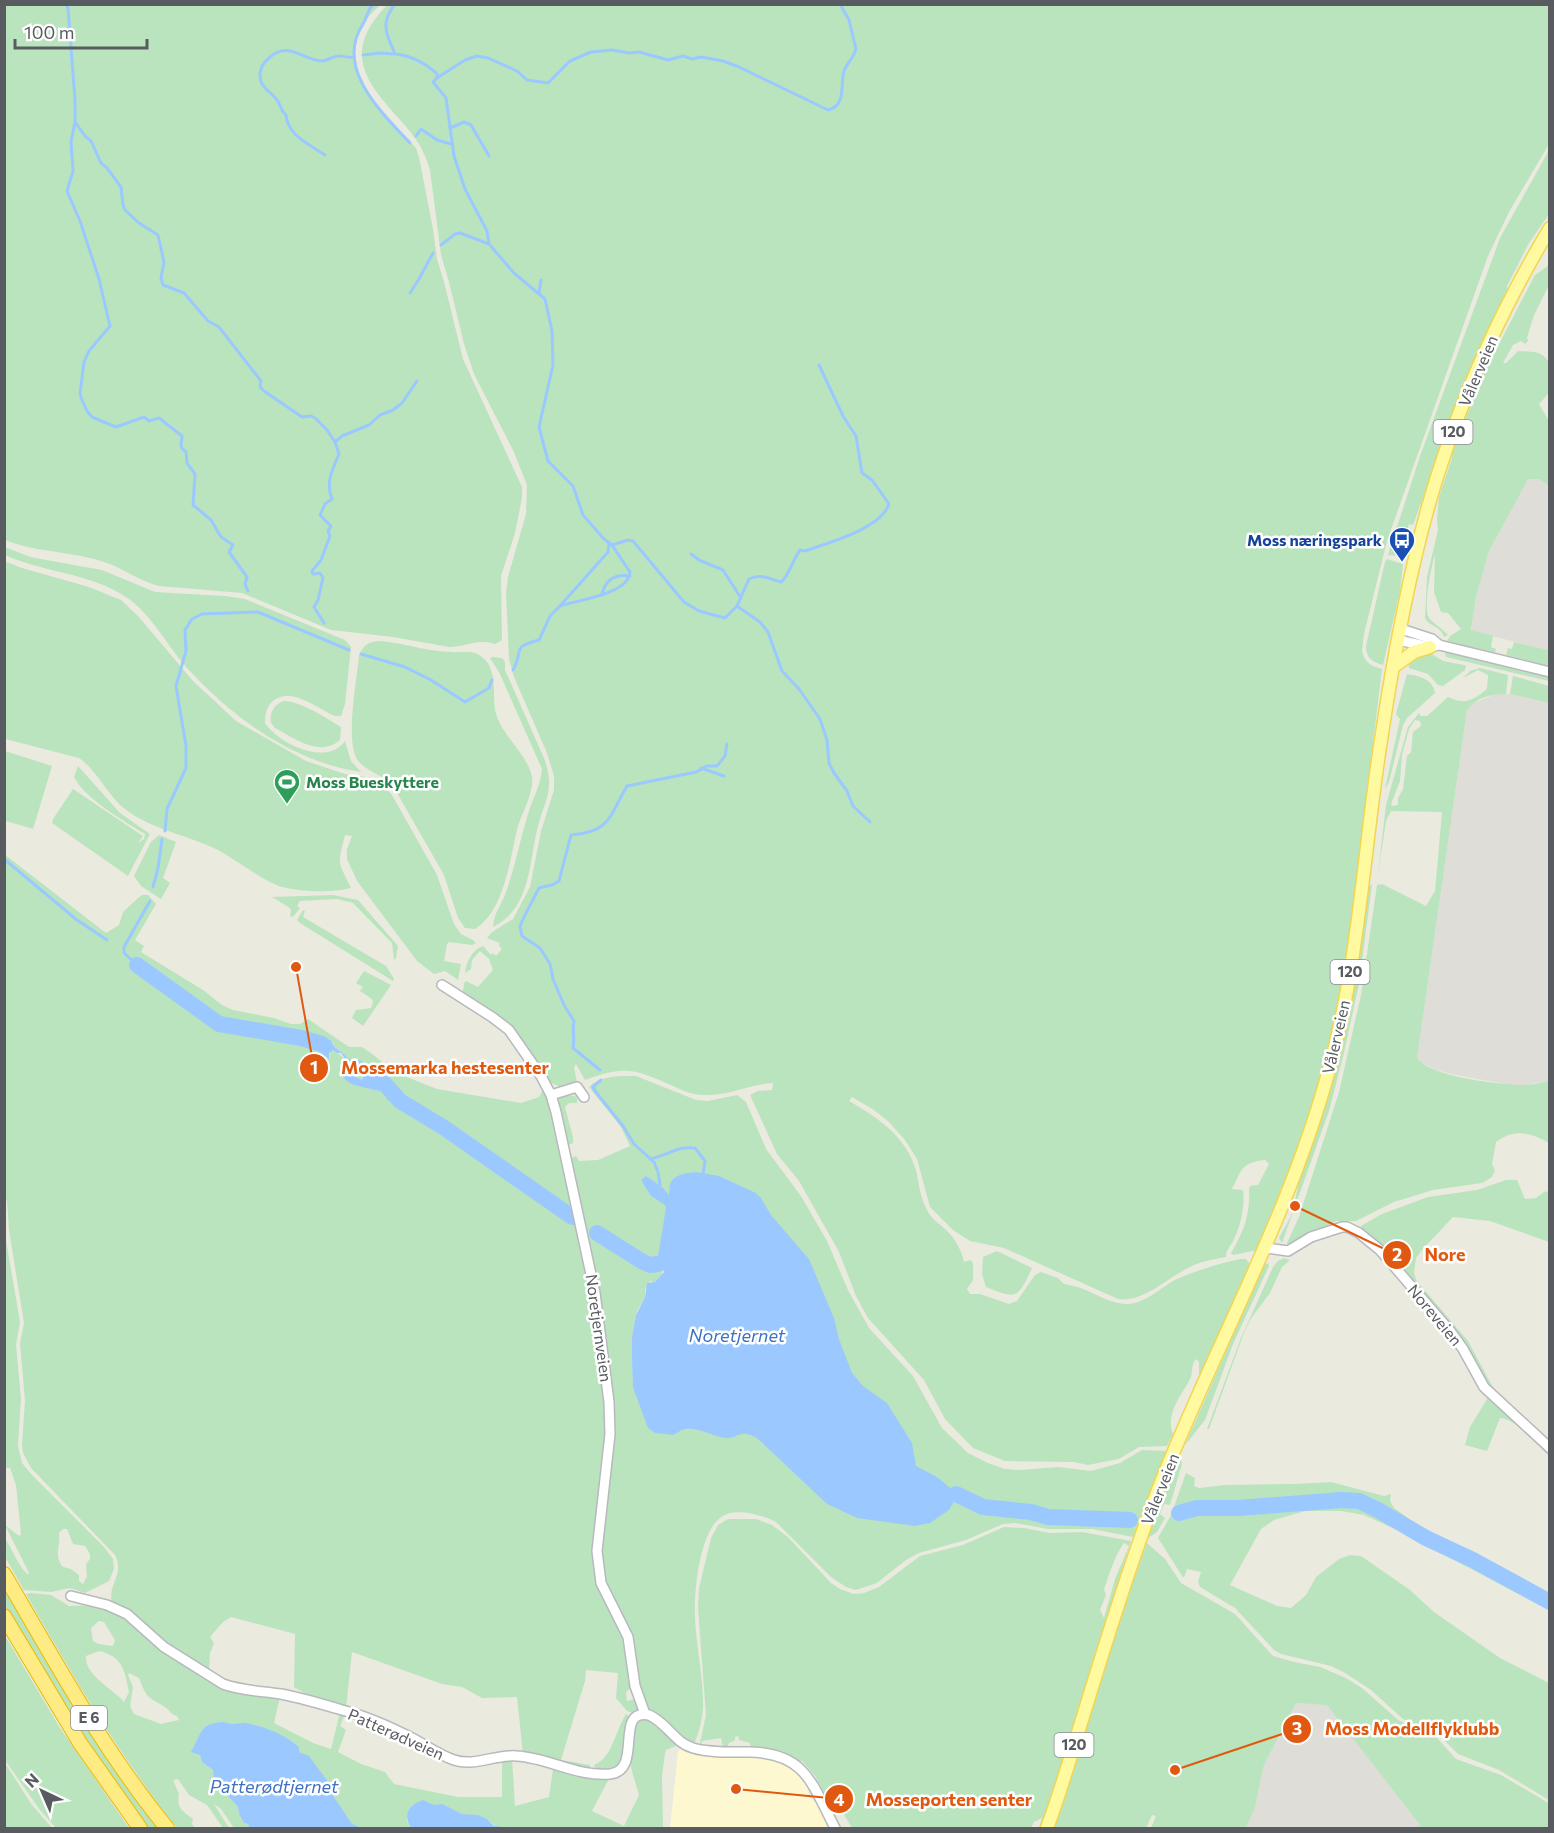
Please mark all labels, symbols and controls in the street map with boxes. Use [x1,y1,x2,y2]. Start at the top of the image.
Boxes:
scale bar [15,12,147,50]
text: 100 m [24,21,74,43]
street label: Vålerveien [1454,332,1501,409]
road number: 120 [1434,420,1472,444]
bus stop icon: Moss næringspark [1387,525,1417,563]
place label: Moss næringspark [1247,530,1383,549]
sports icon: Moss Bueskyttere [272,767,302,805]
place label: Moss Bueskyttere [306,772,439,791]
road number: 120 [1330,960,1370,984]
street label: Vålerveien [1318,998,1353,1076]
callout: Mossemarka hestesenter [299,1050,561,1086]
text: 1 [310,1056,318,1078]
text: Mossemarka hestesenter [341,1056,549,1078]
callout: Nore [1382,1237,1477,1273]
text: 2 [1392,1243,1402,1265]
text: Nore [1425,1243,1465,1265]
street label: Noretjernveien [583,1273,616,1383]
street label: Noreveien [1404,1280,1466,1349]
water label: Noretjernet [689,1324,786,1346]
street label: Vålerveien [1137,1450,1182,1527]
street label: Patterødveien [345,1704,447,1763]
road number: E 6 [71,1706,107,1730]
callout: Moss Modellflyklubb [1282,1711,1511,1747]
text: 3 [1292,1717,1302,1739]
text: Moss Modellflyklubb [1325,1717,1500,1739]
road number: 120 [1054,1733,1094,1757]
north arrow [12,1761,72,1821]
text: N [20,1769,42,1791]
water label: Patterødtjernet [210,1775,339,1797]
callout: Mosseporten senter [824,1781,1045,1817]
text: 4 [833,1788,845,1810]
text: Mosseporten senter [866,1788,1033,1810]

